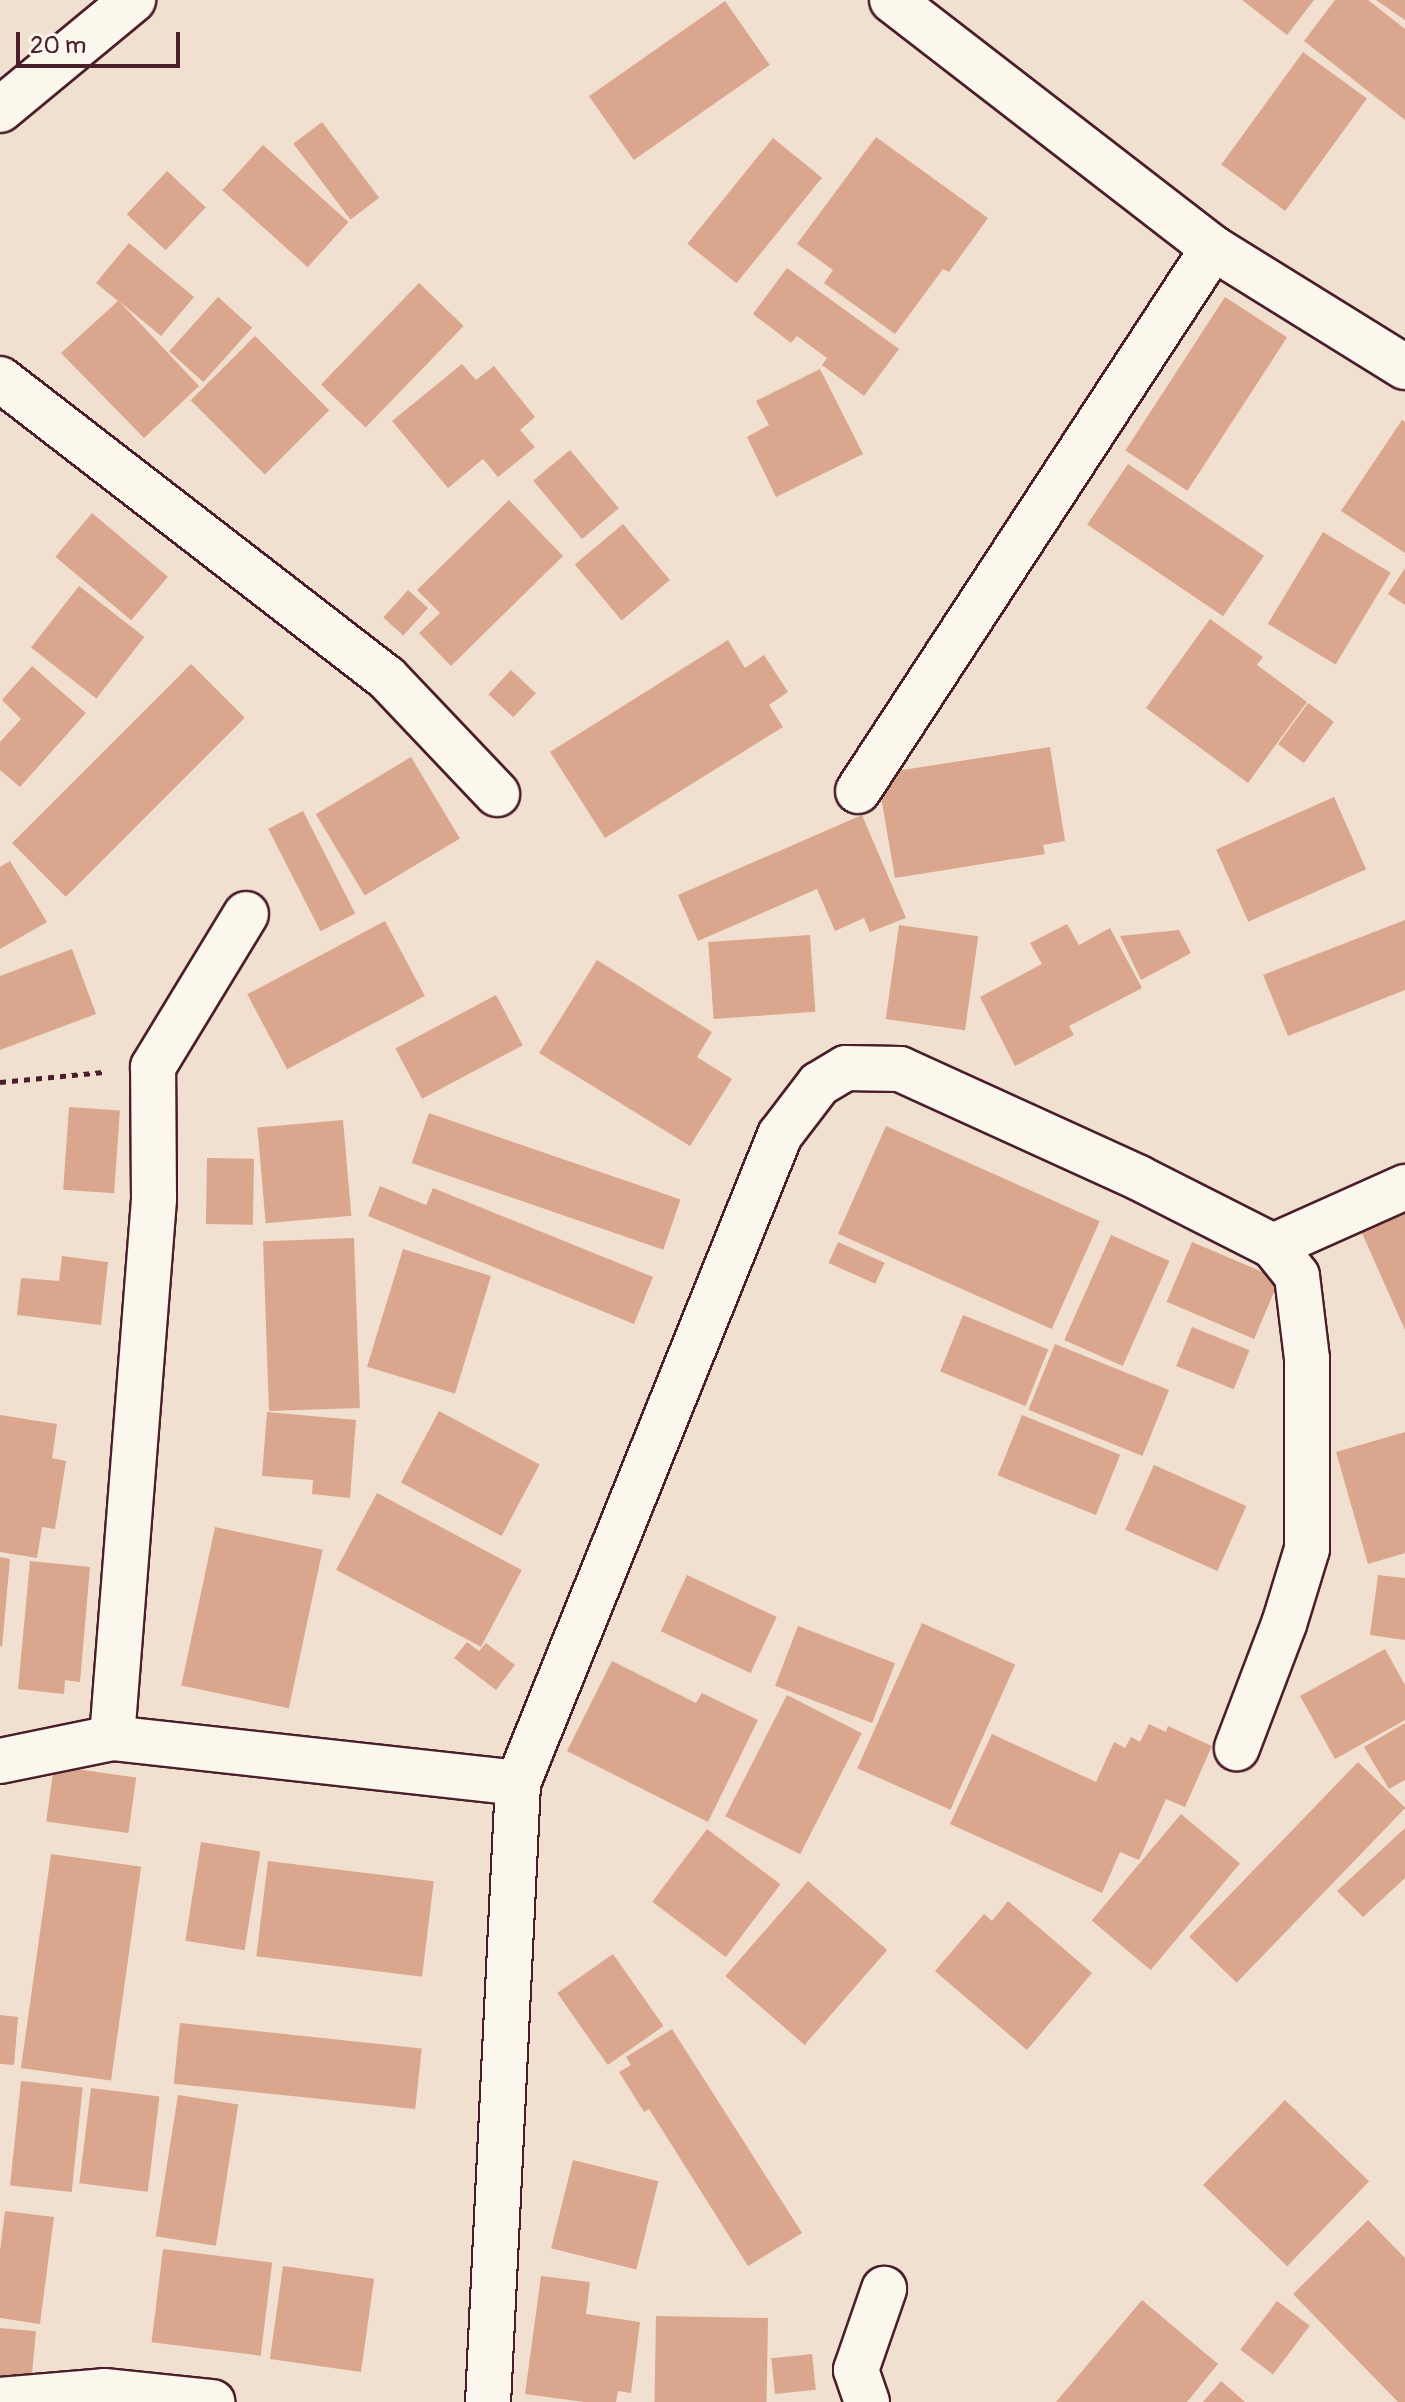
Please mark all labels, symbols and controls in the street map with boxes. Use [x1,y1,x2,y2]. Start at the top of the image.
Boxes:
scale bar [20,16,184,66]
text: 20 m [30,31,86,60]

